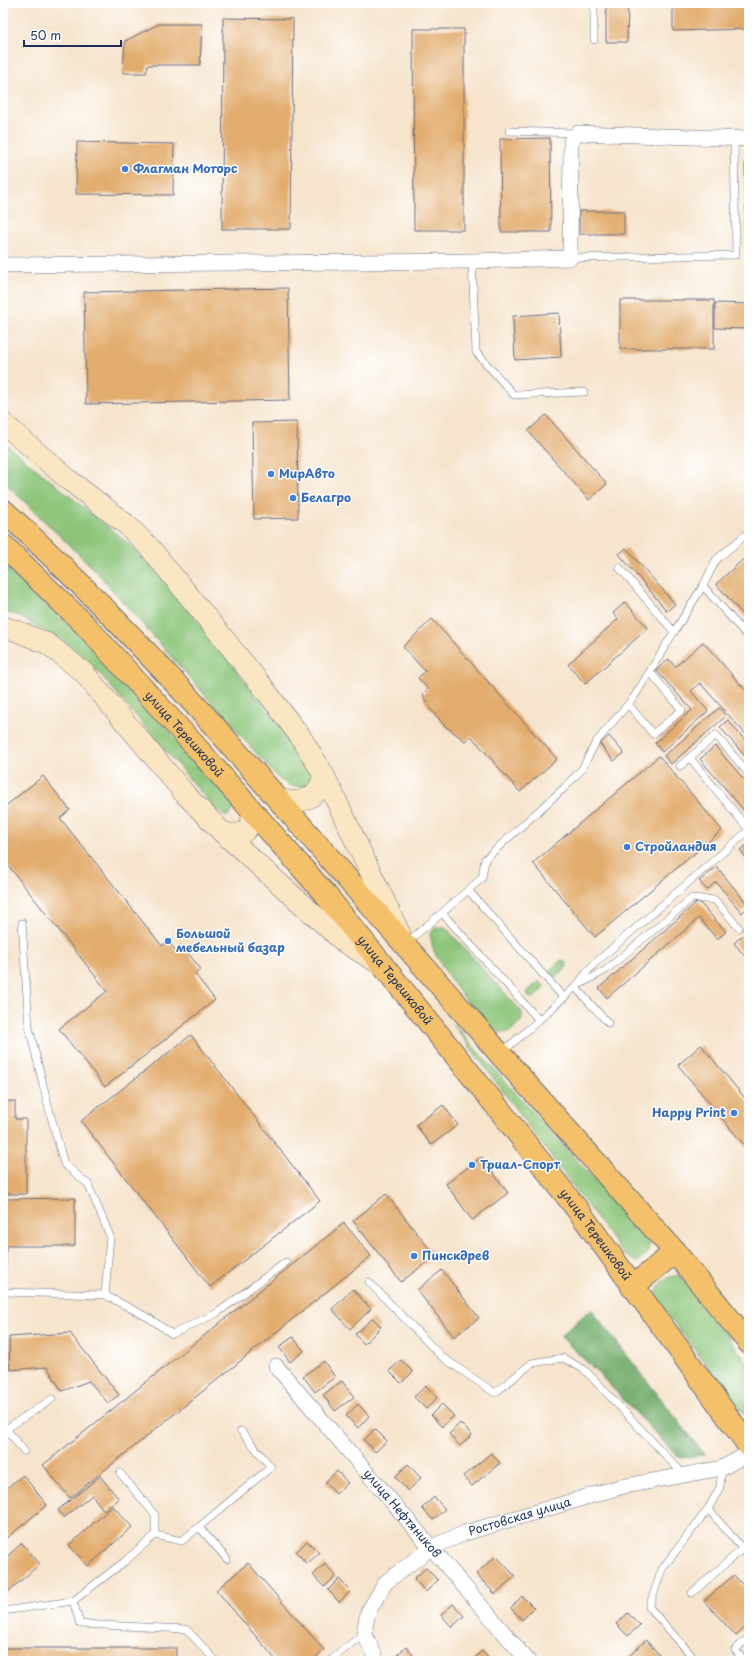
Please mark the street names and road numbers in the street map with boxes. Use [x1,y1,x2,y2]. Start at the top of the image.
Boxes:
street label: улица Терешковой [141,686,228,781]
street label: улица Терешковой [354,931,437,1028]
street label: улица Терешковой [556,1184,636,1284]
street label: улица Нефтяников [360,1465,446,1561]
street label: Ростовская улица [466,1492,573,1540]

